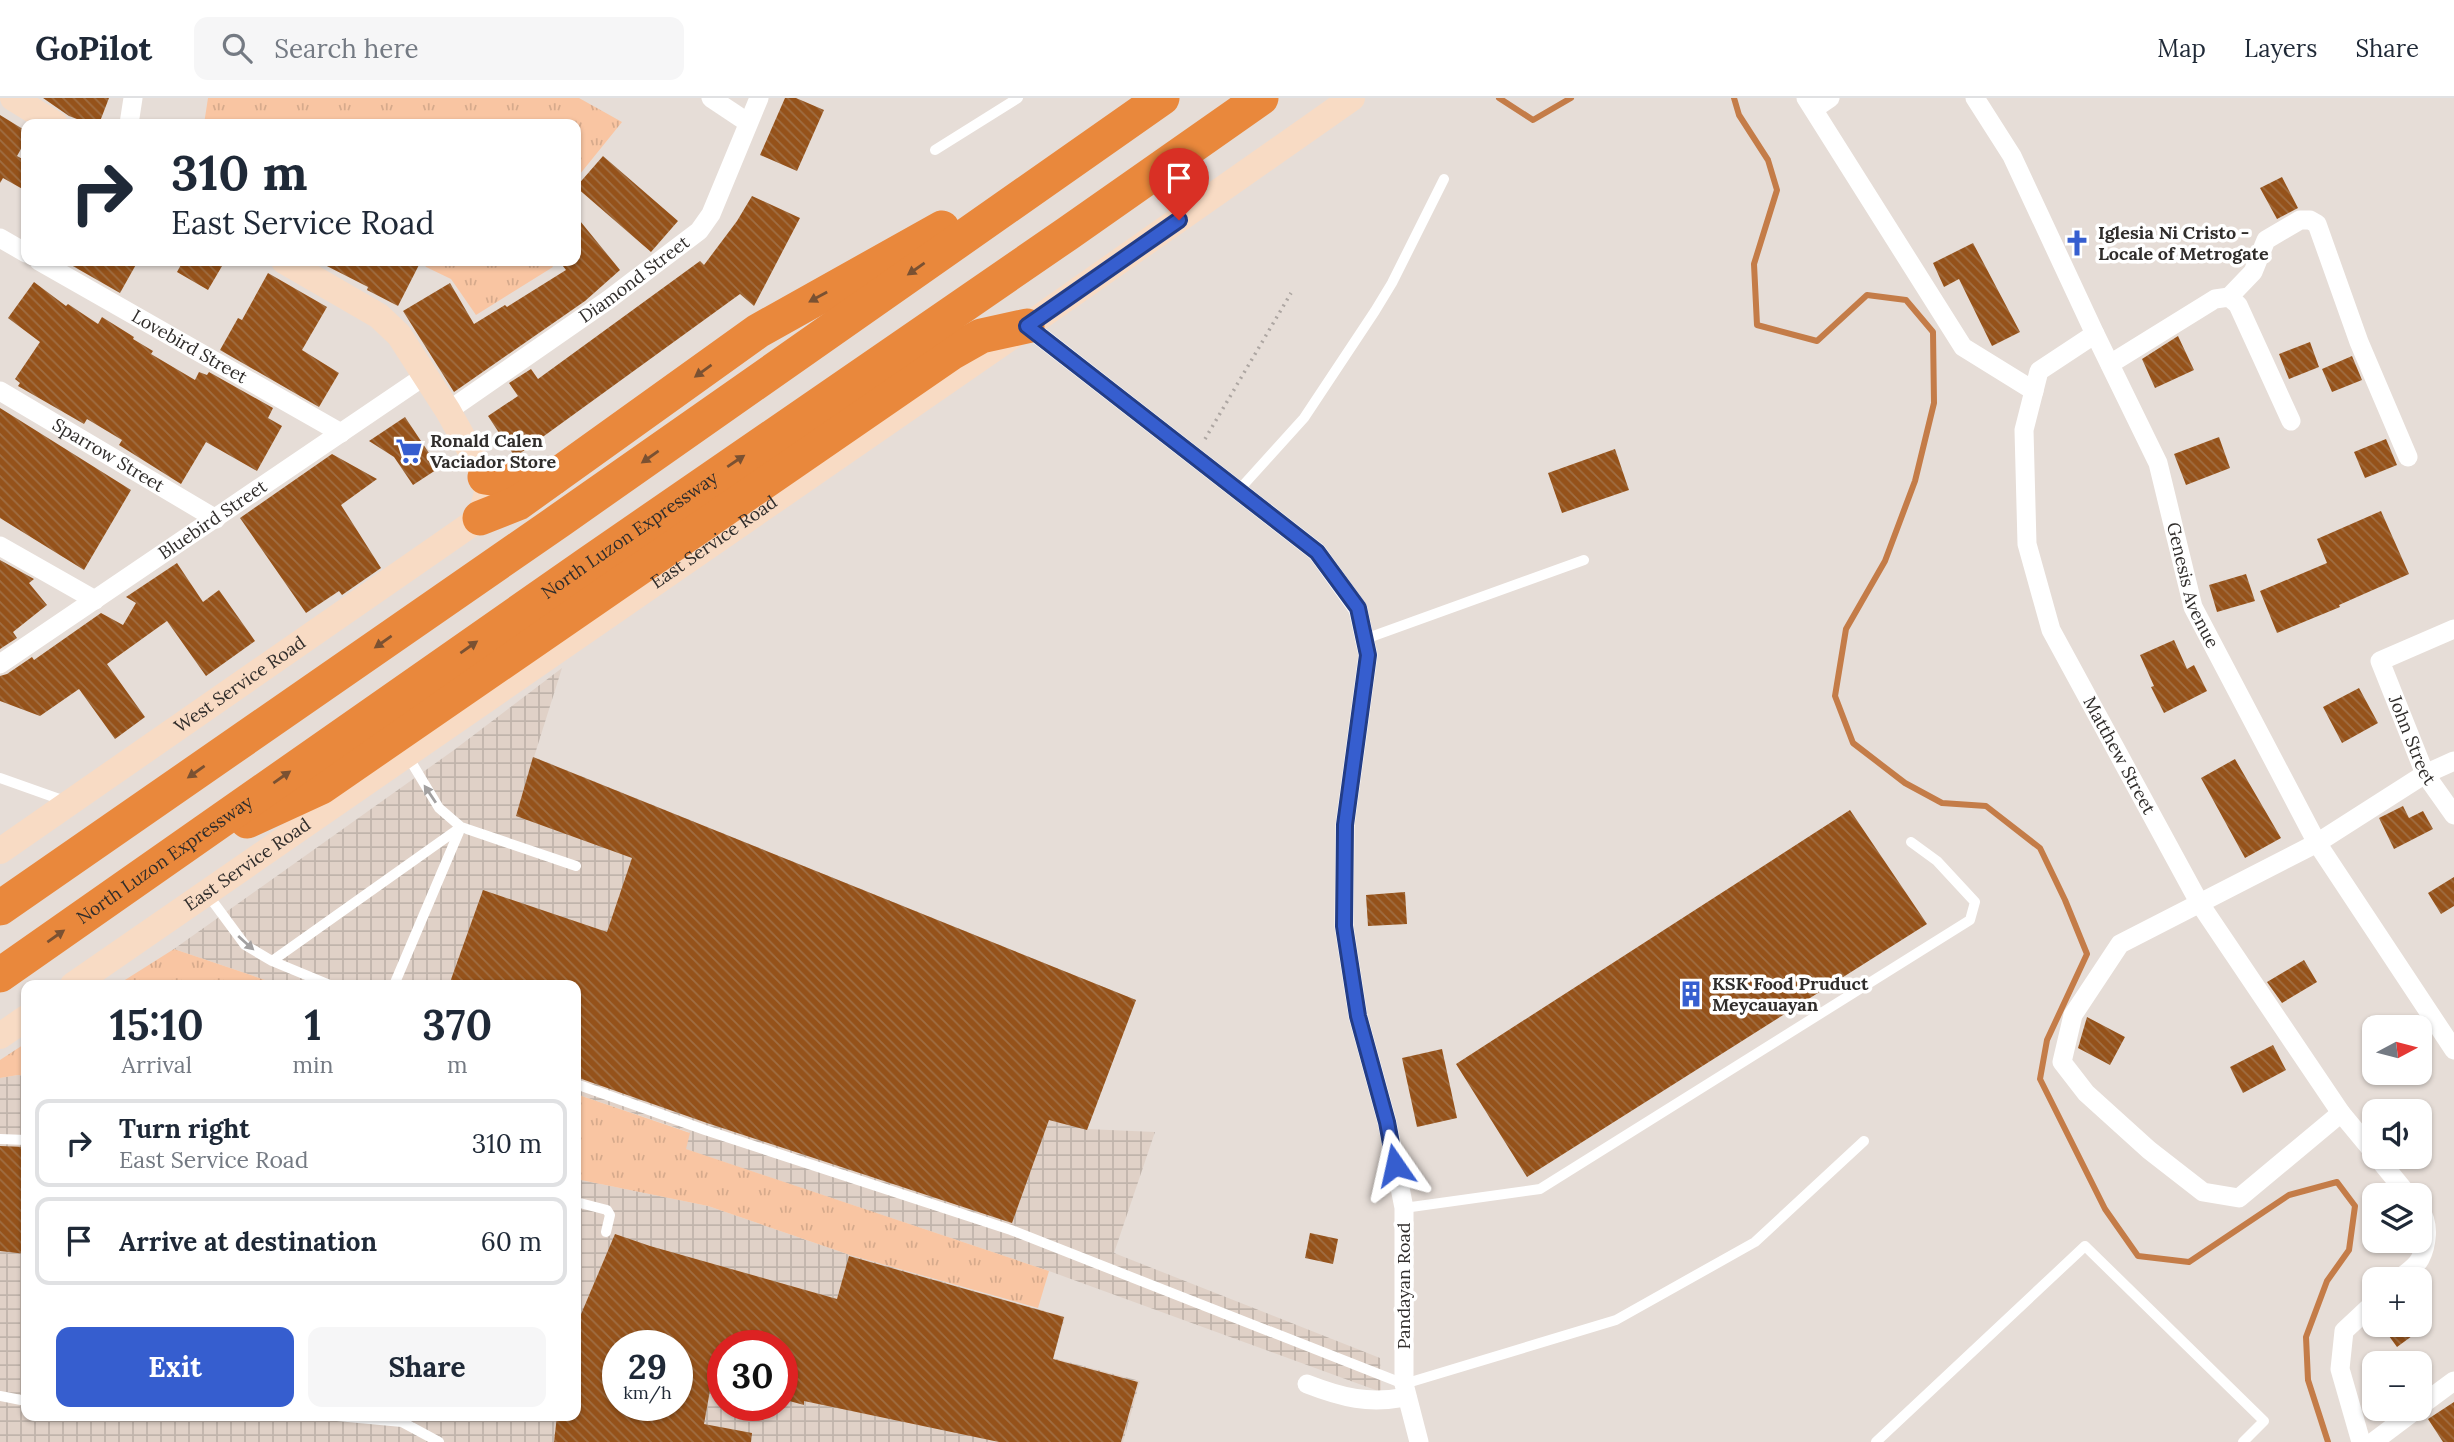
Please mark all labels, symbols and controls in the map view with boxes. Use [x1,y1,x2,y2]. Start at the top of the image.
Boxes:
search box [194,17,684,80]
text: GoPilot [35,27,152,69]
icon: search [218,29,256,67]
text: Search here [274,32,419,65]
text: Map [2157,33,2206,64]
text: Layers [2244,33,2317,64]
text: Share [2355,33,2419,64]
text: 310 m [171,141,307,203]
icon: right [56,147,147,238]
pin [1149,148,1209,220]
icon: arrive [1160,159,1198,197]
text: East Service Road [171,202,435,243]
place label: Iglesia Ni Cristo - Locale of Metrogate [2098,221,2269,265]
church icon: Iglesia Ni Cristo - Locale of Metrogate [2062,228,2092,258]
street label: Diamond Street [574,230,694,328]
one-way arrow [907,262,925,276]
one-way arrow [808,291,828,303]
street label: Lovebird Street [128,304,252,388]
one-way arrow [694,363,712,377]
street label: Sparrow Street [49,413,169,497]
place label: Ronald Calen Vaciador Store [430,429,556,473]
supermarket icon: Ronald Calen Vaciador Store [394,436,424,466]
one-way arrow [641,450,659,464]
one-way arrow [727,454,745,468]
street label: North Luzon Expressway [537,466,722,604]
street label: Bluebird Street [154,474,271,564]
street label: East Service Road [646,490,781,593]
street label: Genesis Avenue [2162,520,2225,652]
street label: West Service Road [169,630,310,738]
one-way arrow [373,636,393,649]
one-way arrow [460,640,478,654]
street label: John Street [2383,691,2441,789]
street label: Matthew Street [2078,692,2161,818]
one-way arrow [187,765,205,779]
one-way arrow [273,770,291,784]
one-way arrow [423,785,437,803]
street label: North Luzon Expressway [72,790,257,929]
street label: East Service Road [180,812,315,916]
one-way arrow [47,929,65,943]
one-way arrow [237,935,255,951]
place label: KSK Food Pruduct Meycauayan [1712,972,1869,1016]
building icon: KSK Food Pruduct Meycauayan [1676,979,1706,1009]
text: 15:10 [110,998,204,1052]
text: 1 [305,998,322,1052]
text: 370 [422,998,492,1052]
north arrow [2362,1015,2432,1085]
map controls [2362,1015,2432,1421]
text: Arrival [122,1050,192,1079]
text: min [293,1050,334,1079]
text: m [447,1050,468,1079]
button: sound [2362,1099,2432,1169]
text: Turn right [119,1112,250,1145]
icon: right [60,1124,98,1162]
text: 310 m [472,1127,542,1160]
position arrow [1358,1128,1432,1202]
text: East Service Road [119,1145,308,1174]
button: layers [2362,1183,2432,1253]
icon: arrive [60,1222,98,1260]
street label: Pandayan Road [1392,1222,1415,1350]
text: Arrive at destination [119,1225,377,1258]
text: 60 m [481,1225,542,1258]
button: + [2362,1267,2432,1337]
button: Exit [56,1327,294,1407]
button: Share [308,1327,546,1407]
speed limit sign: 30 [707,1330,798,1421]
text: 29 [628,1344,667,1389]
button: − [2362,1351,2432,1421]
text: km/h [623,1381,672,1404]

